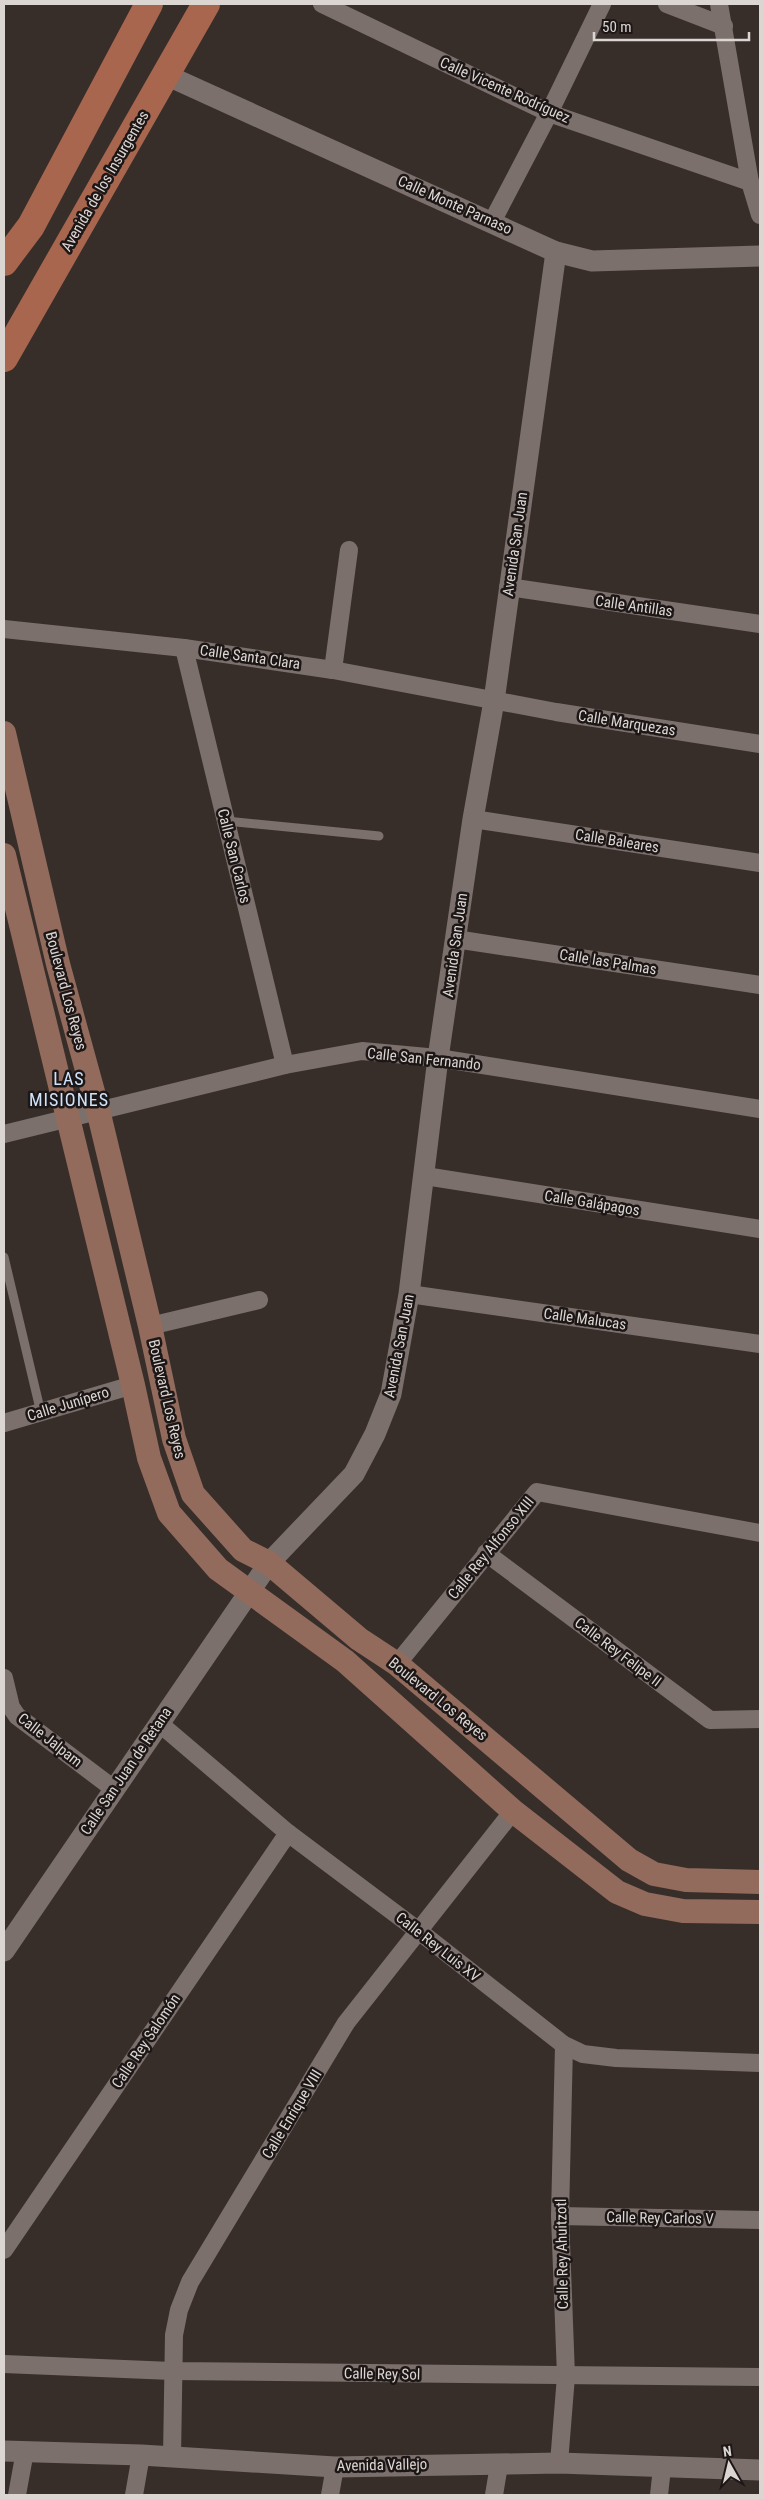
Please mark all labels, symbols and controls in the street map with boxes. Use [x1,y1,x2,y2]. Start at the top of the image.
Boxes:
scale bar [594,10,749,42]
text: 50 m [602,18,632,36]
street label: Calle Vicente Rodríguez [437,53,573,127]
street label: Avenida de los Insurgentes [57,107,153,254]
street label: Calle Monte Parnaso [395,172,515,238]
street label: Avenida San Juan [499,491,531,597]
street label: Calle Antillas [594,592,674,620]
street label: Calle Santa Clara [199,641,301,673]
street label: Calle Marquezas [577,706,677,740]
street label: Calle San Carlos [214,807,254,905]
street label: Calle Baleares [574,826,660,857]
street label: Avenida San Juan [439,892,471,998]
street label: Boulevard Los Reyes [42,930,91,1052]
street label: Calle las Palmas [558,945,658,979]
street label: Calle San Fernando [366,1044,482,1074]
district label: LAS MISIONES [29,1068,109,1110]
street label: Calle Galápagos [543,1187,641,1219]
street label: Avenida San Juan [380,1293,418,1399]
street label: Calle Malucas [543,1304,628,1334]
street label: Boulevard Los Reyes [145,1338,190,1461]
street label: Calle Junípero [25,1383,111,1425]
street label: Calle Rey Alfonso XIII [444,1493,538,1603]
street label: Calle Rey Felipe II [571,1614,665,1690]
street label: Boulevard Los Reyes [385,1654,491,1744]
street label: Calle San Juan de Retana [77,1704,175,1838]
street label: Calle Jalpam [14,1709,86,1771]
street label: Calle Rey Luis XV [392,1908,484,1986]
street label: Calle Rey Salomón [108,1991,184,2091]
street label: Calle Enrique VIII [258,2066,326,2162]
street label: Calle Rey Ahuitzotl [552,2199,572,2309]
street label: Calle Rey Carlos V [606,2208,715,2228]
street label: Calle Rey Sol [344,2364,420,2384]
north arrow [704,2439,754,2489]
text: N [722,2443,733,2460]
street label: Avenida Vallejo [337,2455,427,2475]

